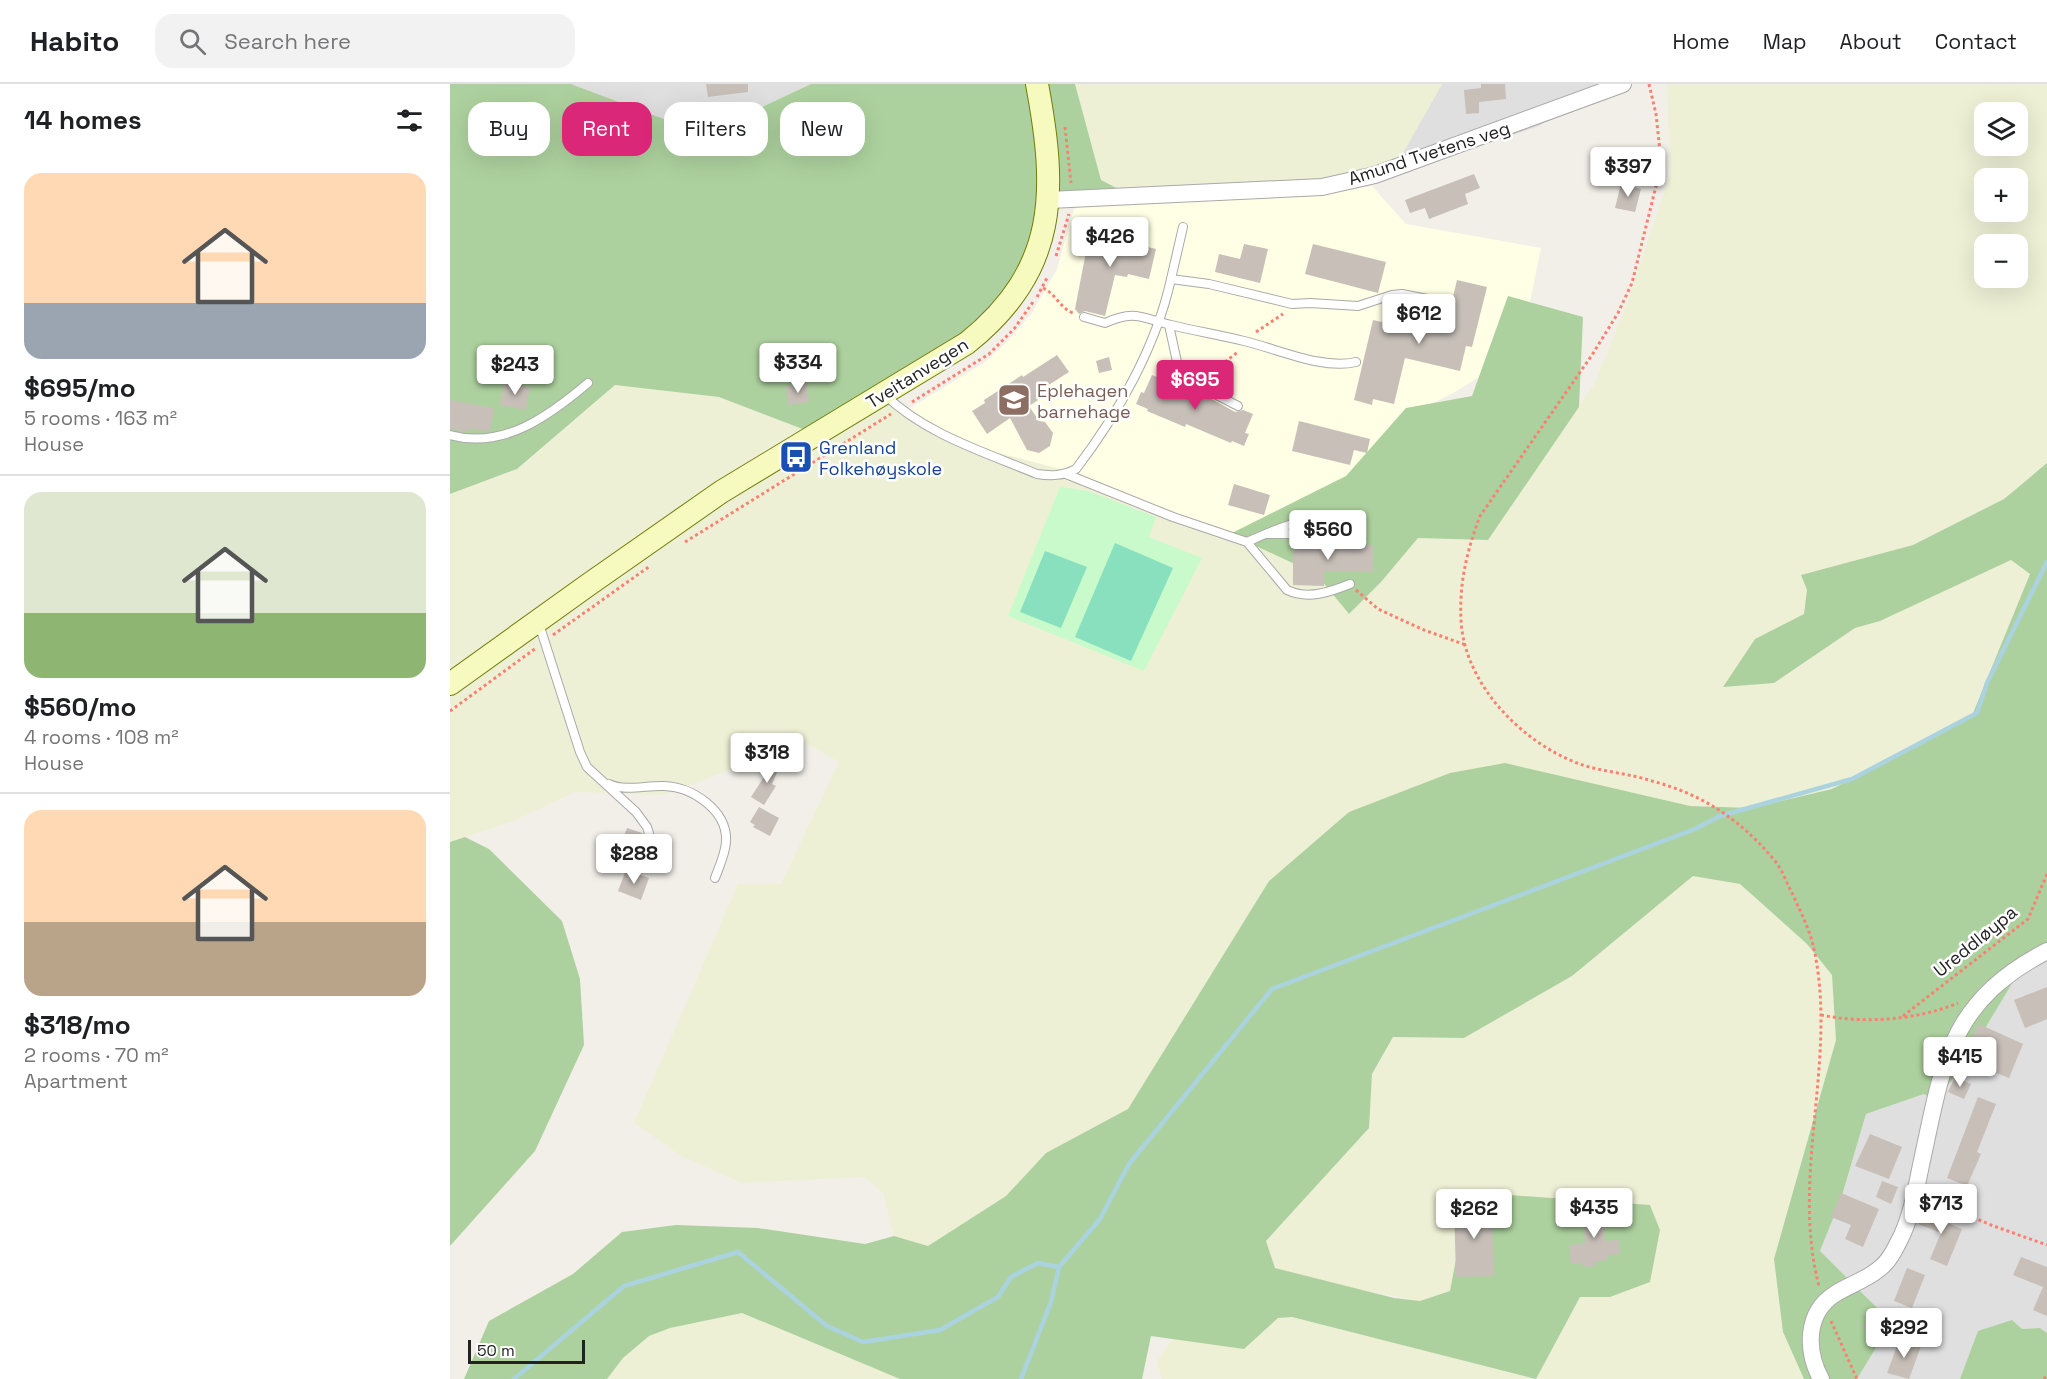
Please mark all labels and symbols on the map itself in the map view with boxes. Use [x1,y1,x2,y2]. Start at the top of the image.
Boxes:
street label: Amund Tvetens veg [1345,116,1513,190]
pin: $397 [1592,147,1664,198]
pin: $426 [1074,217,1146,268]
pin: $612 [1383,294,1455,345]
street label: Tveitanvegen [862,332,972,414]
pin: $334 [762,343,834,394]
pin: $243 [479,345,551,396]
pin: $695 [1159,360,1231,411]
place label: Eplehagen barnehage [1037,379,1131,423]
school or university icon: Eplehagen barnehage [996,382,1032,418]
place label: Grenland Folkehøyskole [819,436,942,480]
bus stop icon: Grenland Folkehøyskole [778,439,814,475]
pin: $560 [1292,510,1364,561]
pin: $318 [731,733,803,784]
pin: $288 [598,834,670,885]
street label: Ureddløypa [1929,900,2021,982]
pin: $415 [1924,1037,1996,1088]
pin: $713 [1905,1184,1977,1235]
pin: $435 [1558,1188,1630,1239]
pin: $262 [1438,1189,1510,1240]
pin: $292 [1868,1308,1940,1359]
scale bar [468,1337,585,1364]

